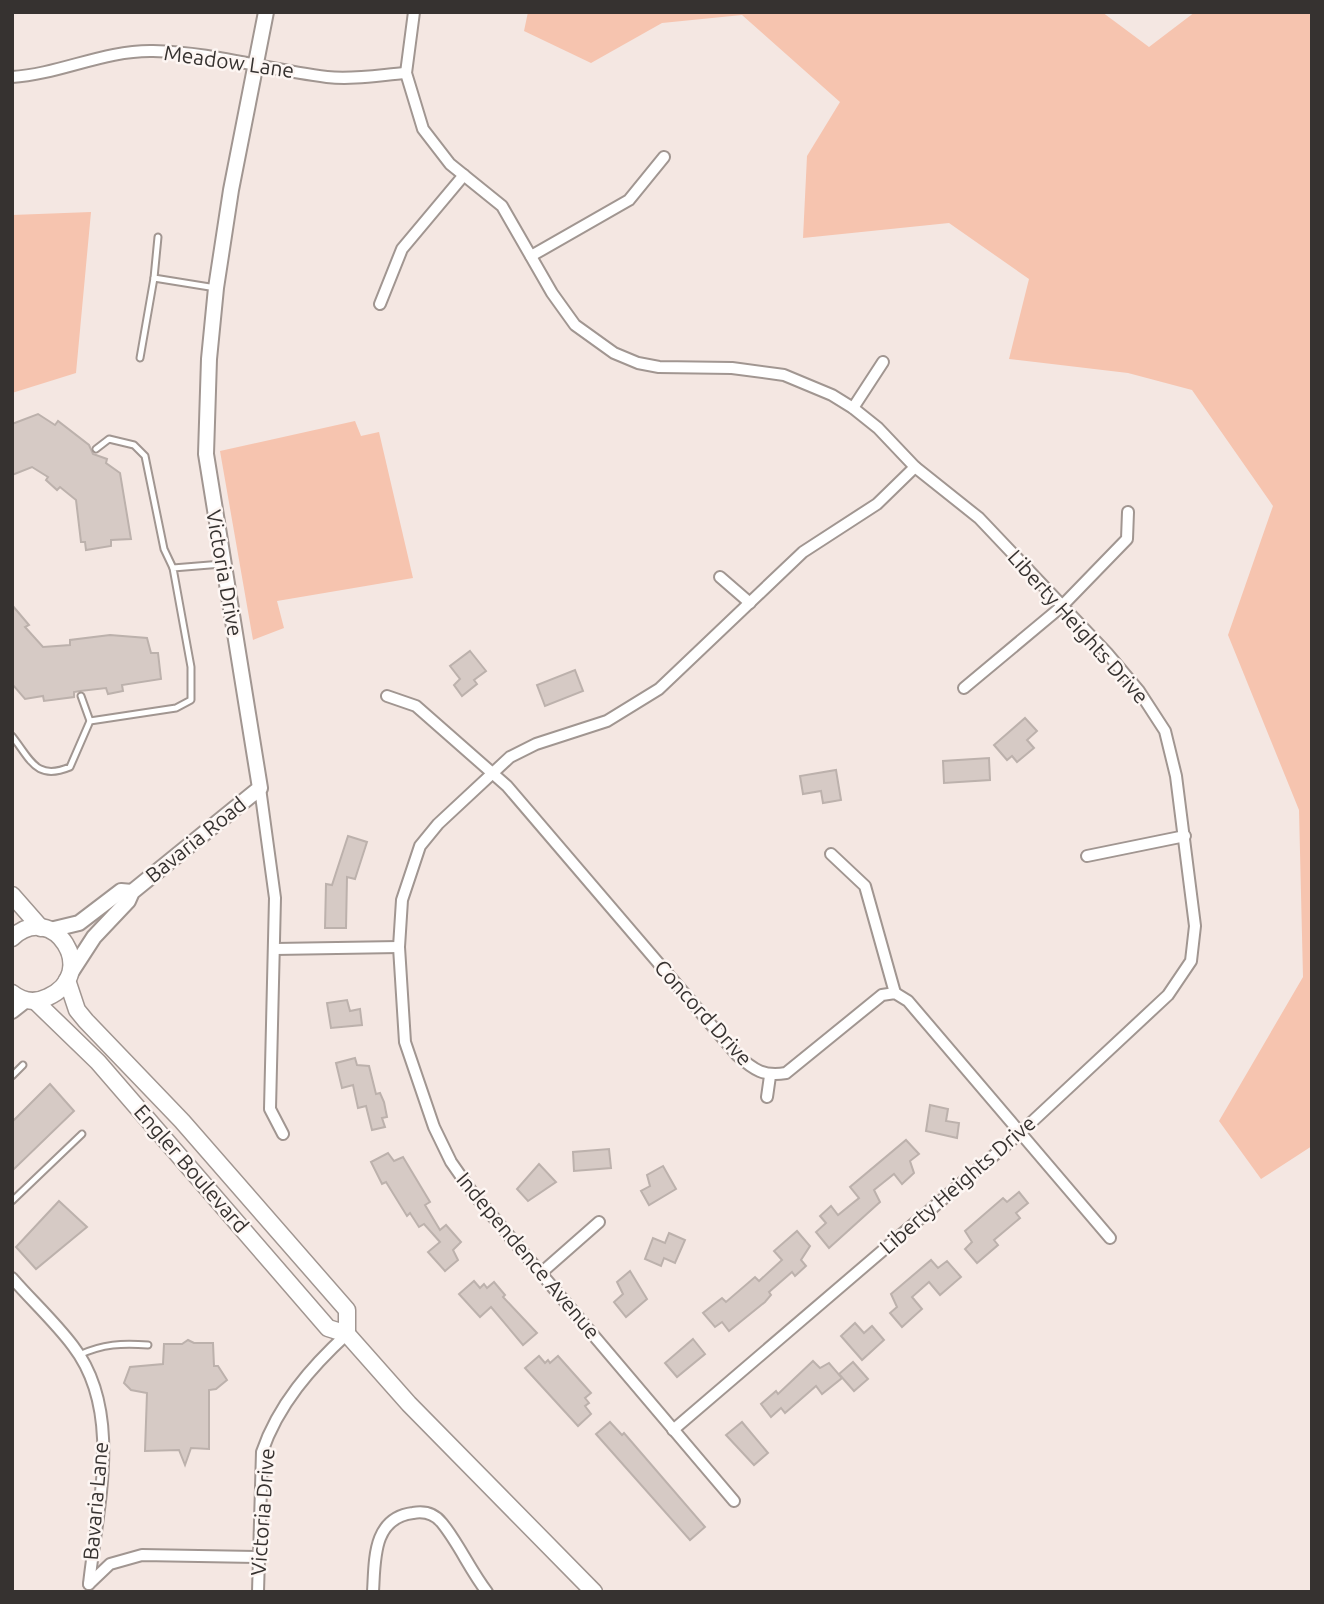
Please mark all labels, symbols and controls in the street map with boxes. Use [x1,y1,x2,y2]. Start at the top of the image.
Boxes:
street label: Meadow Lane [162,40,296,82]
street label: Victoria Drive [202,508,248,638]
street label: Liberty Heights Drive [1004,545,1154,708]
street label: Bavaria Road [140,791,250,887]
street label: Concord Drive [650,955,757,1070]
street label: Engler Boulevard [130,1099,254,1237]
street label: Liberty Heights Drive [875,1110,1040,1258]
street label: Independence Avenue [452,1167,605,1343]
street label: Bavaria Lane [78,1441,112,1561]
street label: Victoria Drive [246,1447,278,1576]

